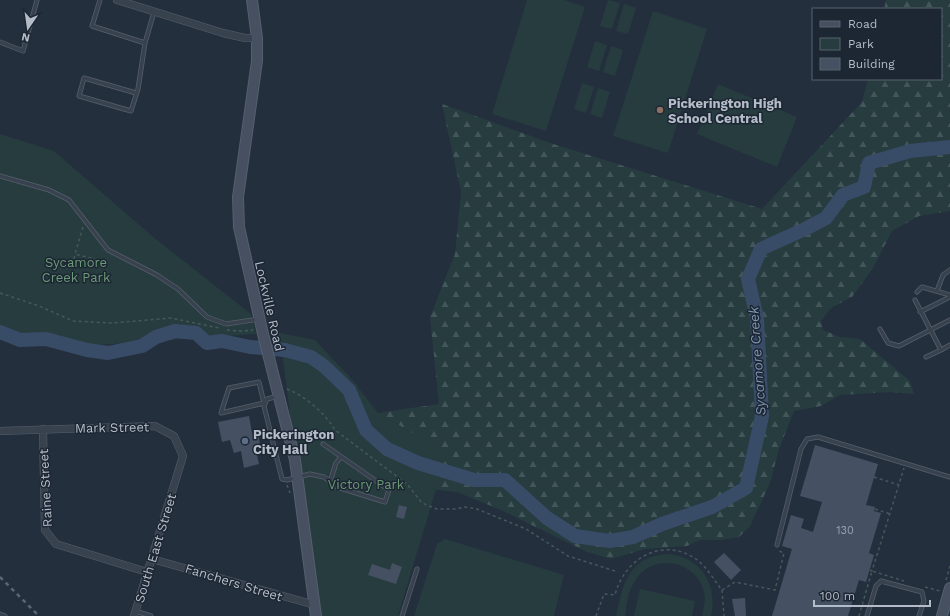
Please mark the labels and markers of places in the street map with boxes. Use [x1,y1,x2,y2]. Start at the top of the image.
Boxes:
place label: Pickerington High School Central [668,96,782,126]
marker: Pickerington High School Central [655,105,665,115]
place label: Pickerington City Hall [253,427,334,457]
marker: Pickerington City Hall [240,436,250,446]

